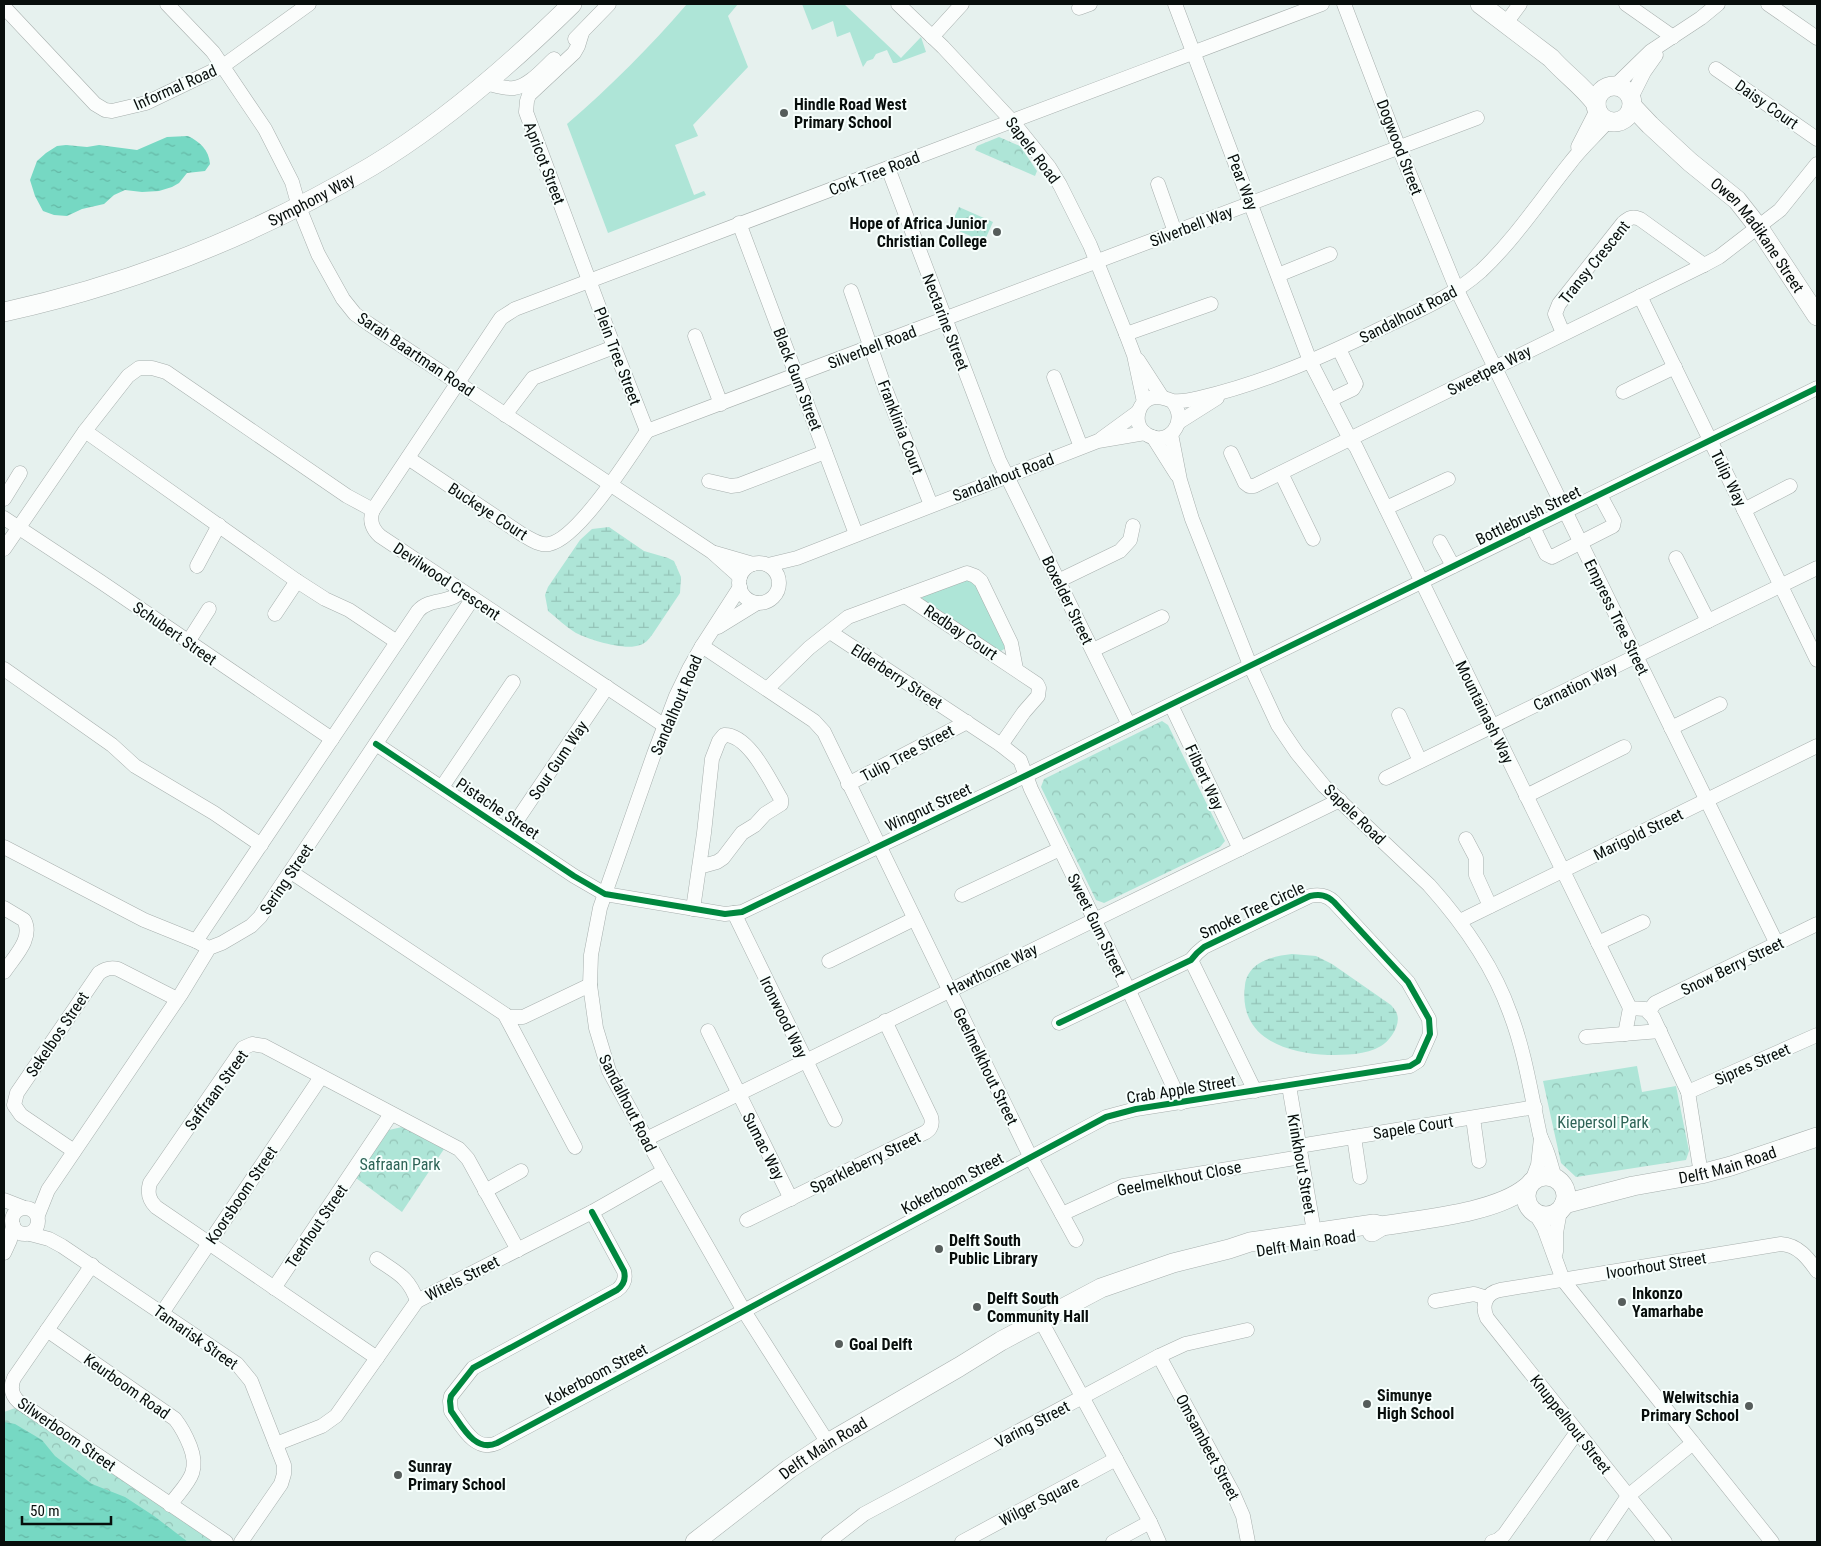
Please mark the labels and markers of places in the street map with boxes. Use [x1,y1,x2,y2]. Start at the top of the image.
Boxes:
place label: Hindle Road West Primary School [794,95,907,132]
marker: Hindle Road West Primary School [778,107,790,119]
place label: Hope of Africa Junior Christian College [849,214,987,251]
marker: Hope of Africa Junior Christian College [991,226,1003,238]
place label: Delft South Public Library [949,1231,1038,1268]
marker: Delft South Public Library [933,1243,945,1255]
place label: Inkonzo Yamarhabe [1632,1284,1704,1321]
place label: Delft South Community Hall [987,1289,1089,1326]
marker: Inkonzo Yamarhabe [1616,1296,1628,1308]
marker: Delft South Community Hall [971,1301,983,1313]
place label: Goal Delft [849,1335,913,1354]
marker: Goal Delft [833,1338,845,1350]
place label: Simunye High School [1377,1386,1454,1423]
place label: Welwitschia Primary School [1641,1388,1739,1425]
marker: Simunye High School [1361,1398,1373,1410]
marker: Welwitschia Primary School [1743,1400,1755,1412]
place label: Sunray Primary School [408,1457,506,1494]
marker: Sunray Primary School [392,1469,404,1481]

